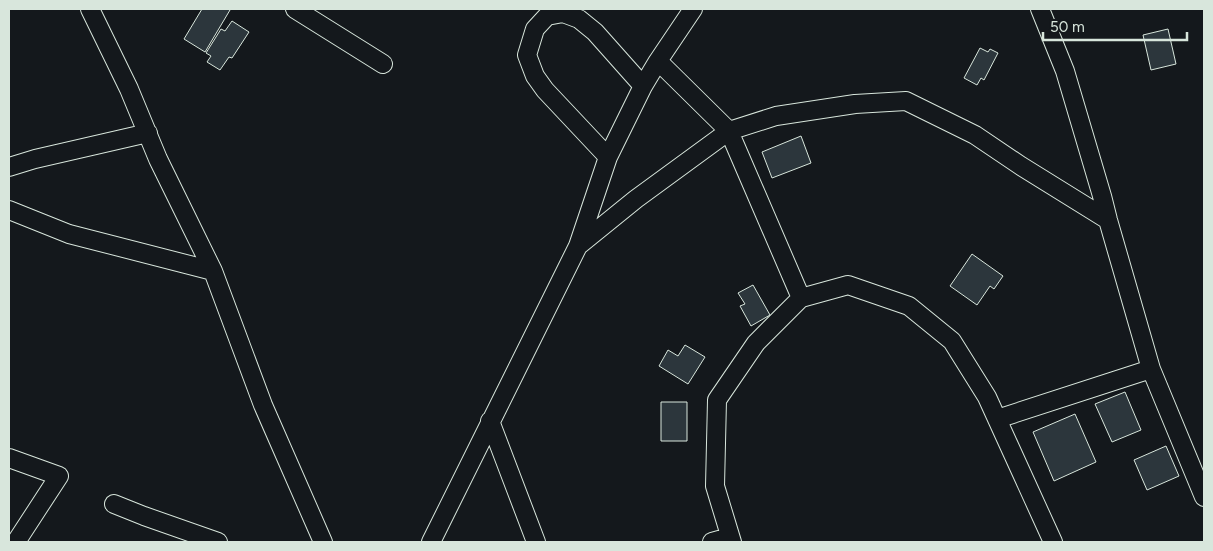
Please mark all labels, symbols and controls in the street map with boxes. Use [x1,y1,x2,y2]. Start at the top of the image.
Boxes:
scale bar [1043,10,1187,42]
text: 50 m [1050,18,1085,36]

